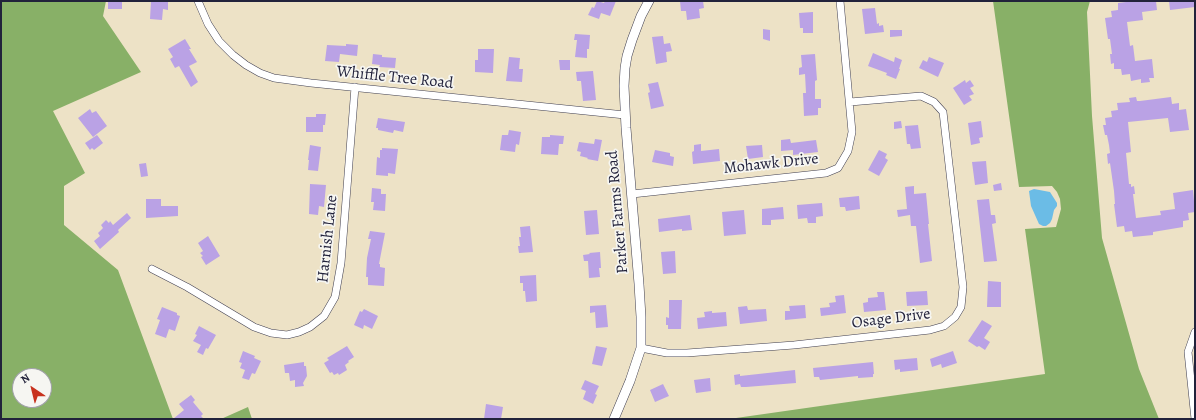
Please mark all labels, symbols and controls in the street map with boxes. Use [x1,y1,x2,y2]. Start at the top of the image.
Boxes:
street label: Whiffle Tree Road [336,62,454,94]
street label: Mohawk Drive [723,149,819,179]
street label: Parker Farms Road [603,150,633,274]
street label: Harnish Lane [314,194,342,284]
street label: Osage Drive [851,305,931,333]
north arrow [12,368,52,408]
text: N [18,370,33,387]

